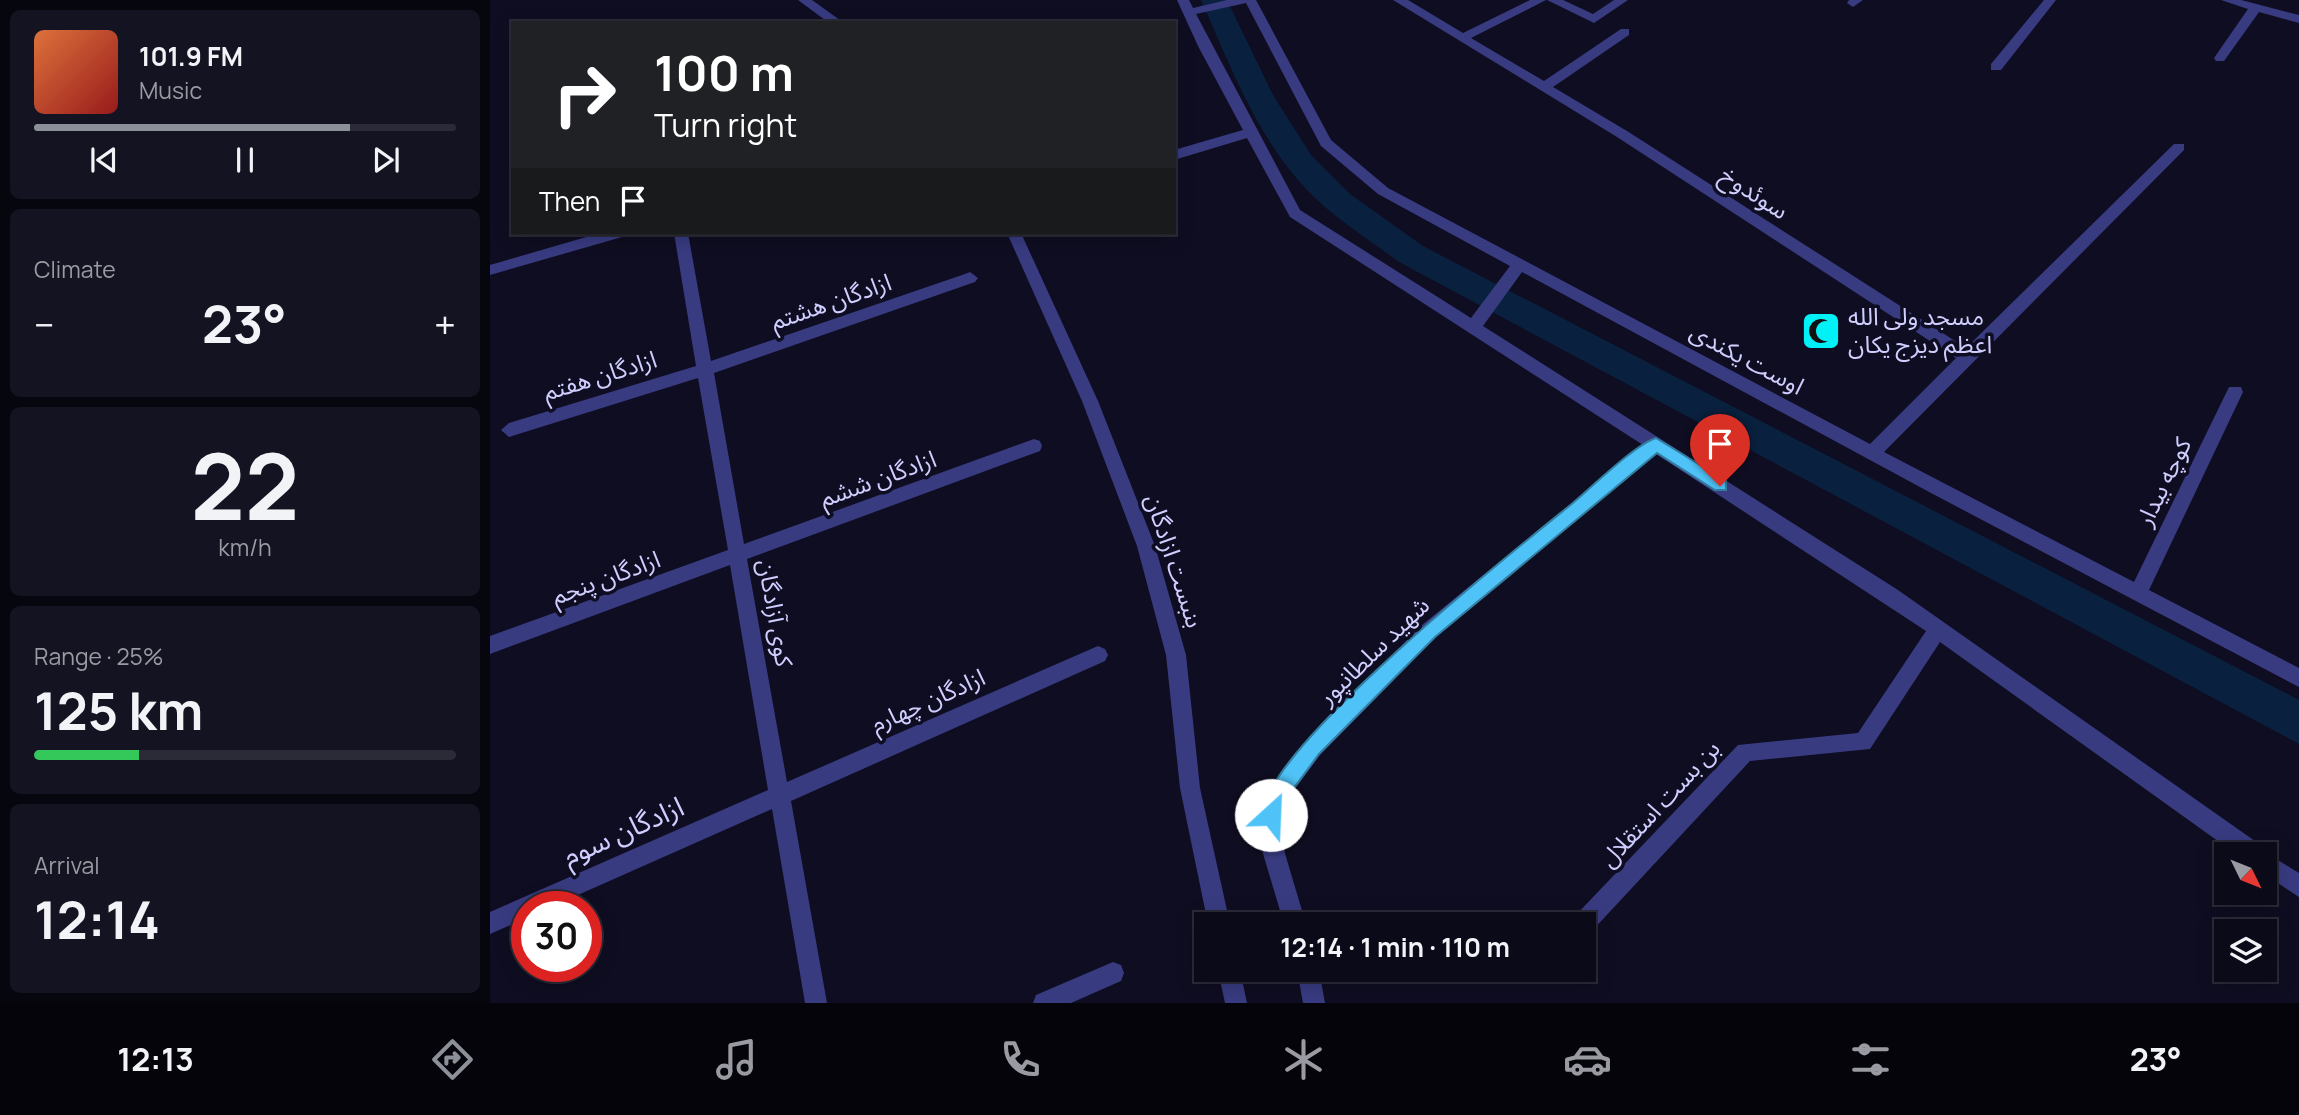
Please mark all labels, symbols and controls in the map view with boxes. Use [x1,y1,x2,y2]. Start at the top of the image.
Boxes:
text: 101.9 FM [139,38,243,74]
text: 100 m [654,39,794,106]
icon: right [539,49,630,140]
text: Music [139,74,202,106]
text: Turn right [654,103,797,147]
icon: previous [85,141,123,179]
icon: pause [226,141,264,179]
icon: next [367,141,405,179]
street label: سوئدوخ [1713,157,1795,228]
icon: arrive [614,182,652,220]
text: Then [539,183,600,219]
text: Climate [34,253,116,285]
street label: ازادگان هشتم [766,265,896,339]
text: 23° [202,288,287,359]
text: − [34,298,55,350]
text: + [434,298,456,350]
place label: مسجد ولی الله اعظم دیزج یکان [1848,299,1992,362]
mosque icon: مسجد ولی الله اعظم دیزج یکان [1800,310,1842,352]
street label: اوست یکندی [1685,314,1811,402]
street label: ازادگان هفتم [539,342,661,409]
pin [1690,414,1750,486]
text: 22 [191,423,299,547]
icon: arrive [1701,425,1739,463]
street label: کوچه بیدار [2127,431,2199,532]
street label: ازادگان ششم [815,441,941,516]
street label: بنبست ازادگان [1138,489,1213,632]
text: km/h [218,531,272,563]
street label: ازادگان پنجم [547,542,665,613]
street label: کوی آزادگان [751,556,802,670]
street label: شهید سلطانپور [1309,588,1436,712]
text: Range · 25% [34,640,164,672]
street label: ازادگان چهارم [865,660,991,742]
text: 125 km [34,675,203,746]
street label: بن بست استقلال [1591,732,1727,874]
position arrow [1234,778,1308,852]
street label: ازادگان سوم [556,786,691,877]
north arrow [2214,842,2277,905]
map controls [2214,842,2277,982]
text: Arrival [34,849,100,881]
text: 12:14 [34,884,160,955]
speed limit sign: 30 [511,891,602,982]
button: layers [2214,919,2277,982]
text: 12:14 · 1 min · 110 m [1280,929,1510,965]
icon: directions [428,1035,477,1084]
icon: music [712,1035,761,1084]
icon: phone [996,1035,1045,1084]
icon: climate [1279,1035,1328,1084]
icon: car [1563,1035,1612,1084]
icon: filters [1846,1035,1895,1084]
text: 12:13 [117,1037,194,1081]
text: 23° [2130,1037,2182,1081]

